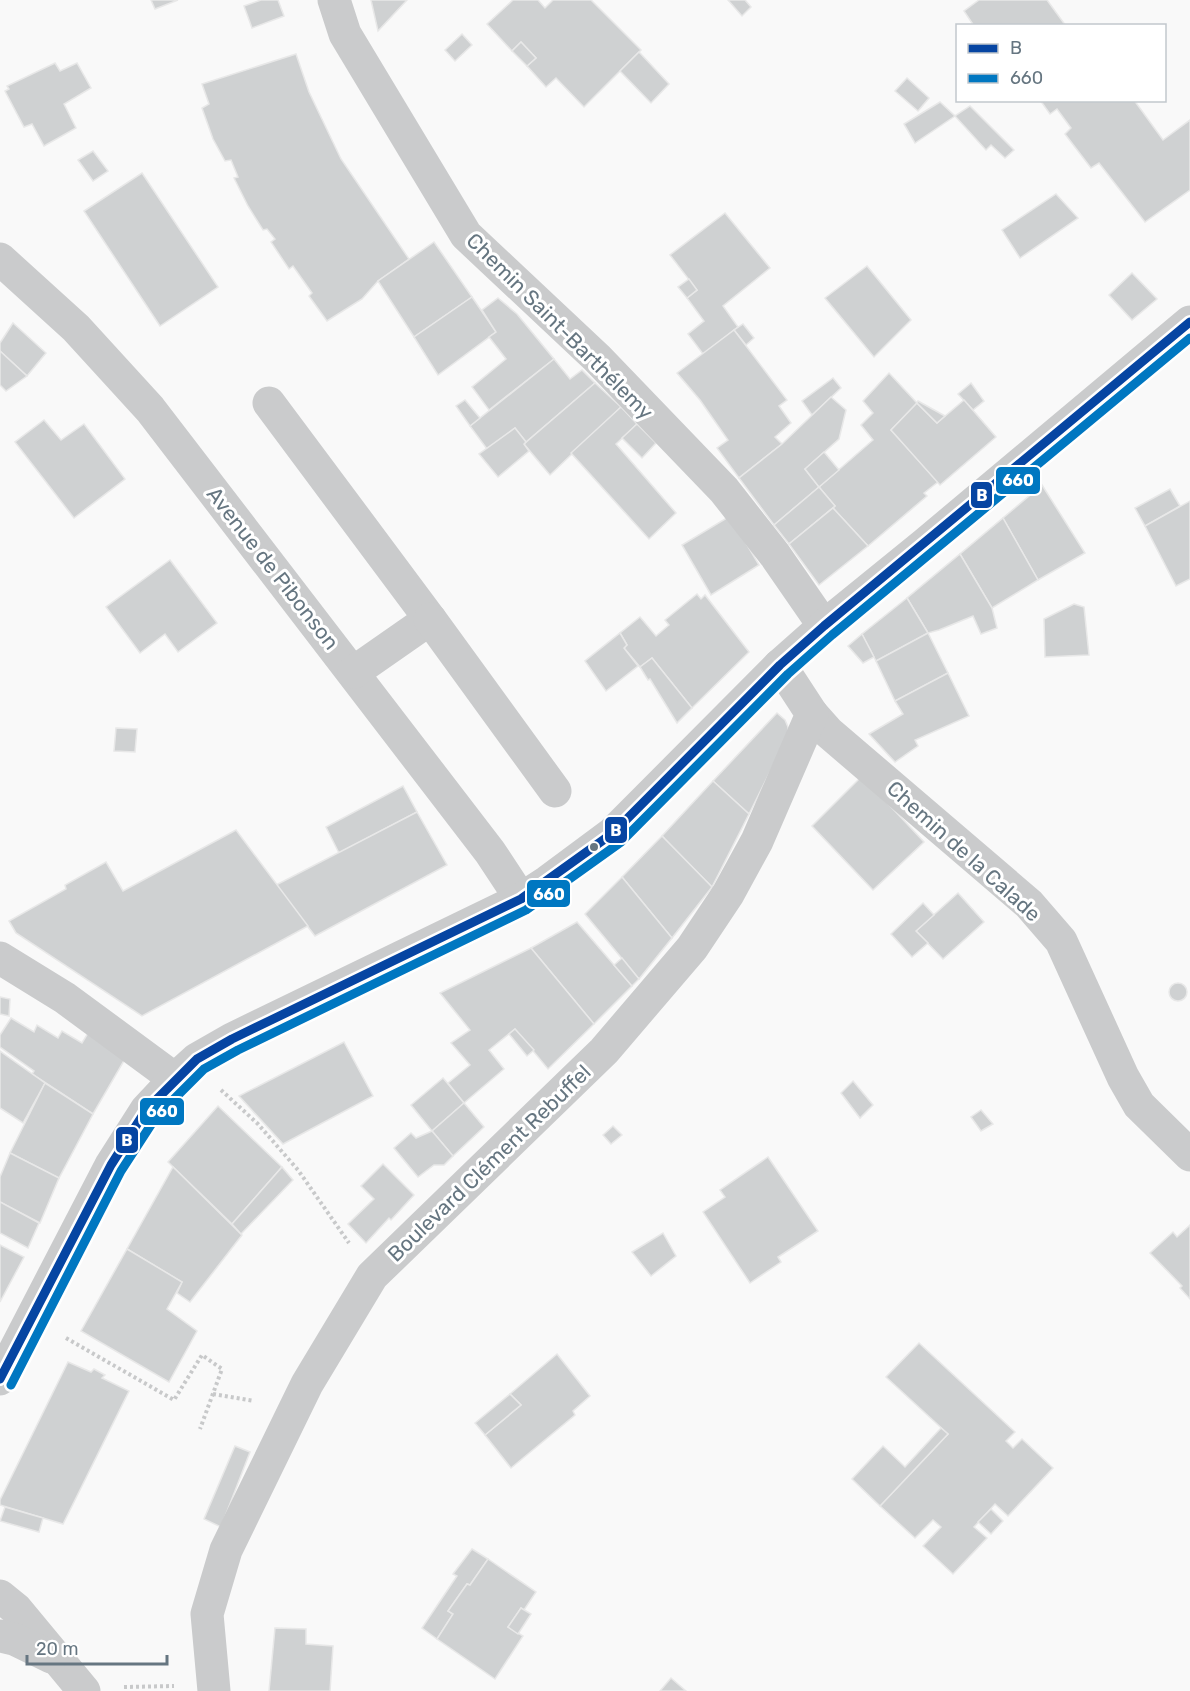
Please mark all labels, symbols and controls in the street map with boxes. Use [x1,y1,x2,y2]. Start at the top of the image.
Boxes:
legend [956,24,1166,102]
text: B [1010,37,1022,59]
text: 660 [1010,67,1043,89]
street label: Chemin Saint-Barthélemy [461,227,659,425]
line badge: 660 [995,466,1041,495]
text: 660 [1002,471,1034,490]
line badge: B [970,481,993,509]
street label: Avenue de Pibonson [202,482,344,654]
text: B [976,486,988,505]
street label: Chemin de la Calade [882,775,1046,927]
line badge: B [604,816,628,844]
text: B [610,821,622,840]
unlabelled marker [588,841,600,853]
line badge: 660 [526,879,571,908]
text: 660 [533,885,565,904]
street label: Boulevard Clément Rebuffel [382,1059,596,1267]
line badge: 660 [139,1097,185,1126]
text: 660 [146,1102,178,1121]
line badge: B [115,1126,139,1154]
text: B [121,1131,133,1150]
scale bar [27,1628,166,1666]
text: 20 m [36,1638,78,1660]

